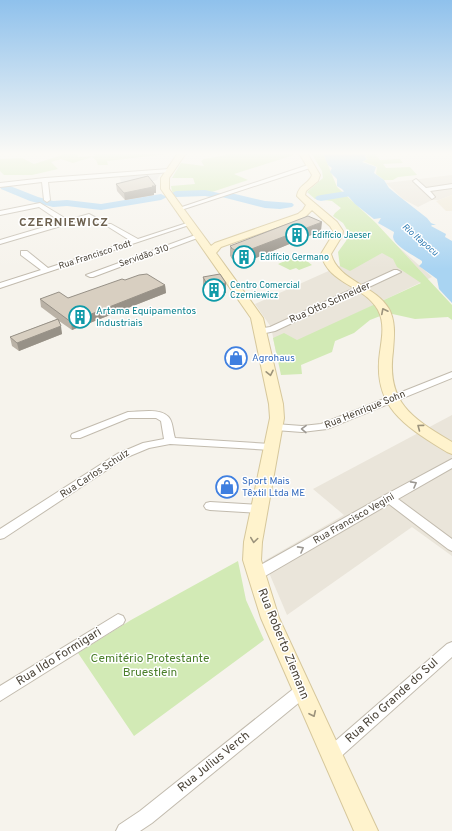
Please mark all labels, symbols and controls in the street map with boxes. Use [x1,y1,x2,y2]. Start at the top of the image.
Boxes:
district label: CZERNIEWICZ [19,215,109,231]
water label: Rio Itapocu [400,221,440,259]
building icon: Edifício Jaeser [284,222,310,248]
place label: Edifício Jaeser [312,230,371,241]
street label: Rua Francisco Todt [57,238,133,272]
street label: Servidão 310 [118,242,171,270]
building icon: Edifício Germano [231,244,257,270]
place label: Edifício Germano [260,252,329,263]
building icon: Centro Comercial Czerniewicz [201,277,227,303]
street label: Rua Otto Schneider [287,279,373,327]
place label: Centro Comercial Czerniewicz [230,280,300,301]
building icon: Artama Equipamentos Industriais [67,304,93,330]
place label: Artama Equipamentos Industriais [96,305,196,330]
one-way arrow [381,308,389,315]
shop icon: Agrohaus [223,345,249,371]
place label: Agrohaus [252,352,295,365]
one-way arrow [265,370,274,376]
street label: Rua Henrique Sohn [323,388,407,432]
one-way arrow [301,425,307,433]
one-way arrow [417,425,424,432]
street label: Rua Carlos Schulz [58,447,132,501]
shop icon: Sport Mais Têxtil Ltda ME [214,474,240,500]
place label: Sport Mais Têxtil Ltda ME [242,475,305,500]
one-way arrow [410,482,417,489]
street label: Rua Francisco Vegini [311,490,397,548]
one-way arrow [250,537,259,544]
one-way arrow [297,546,305,553]
street label: Rua Roberto Ziemann [253,586,313,702]
street label: Rua Ildo Formigari [13,624,105,690]
park label: Cemitério Protestante Bruestlein [91,651,209,681]
street label: Rua Rio Grande do Sul [342,655,442,747]
one-way arrow [308,710,316,718]
street label: Rua Julius Verch [175,728,253,796]

